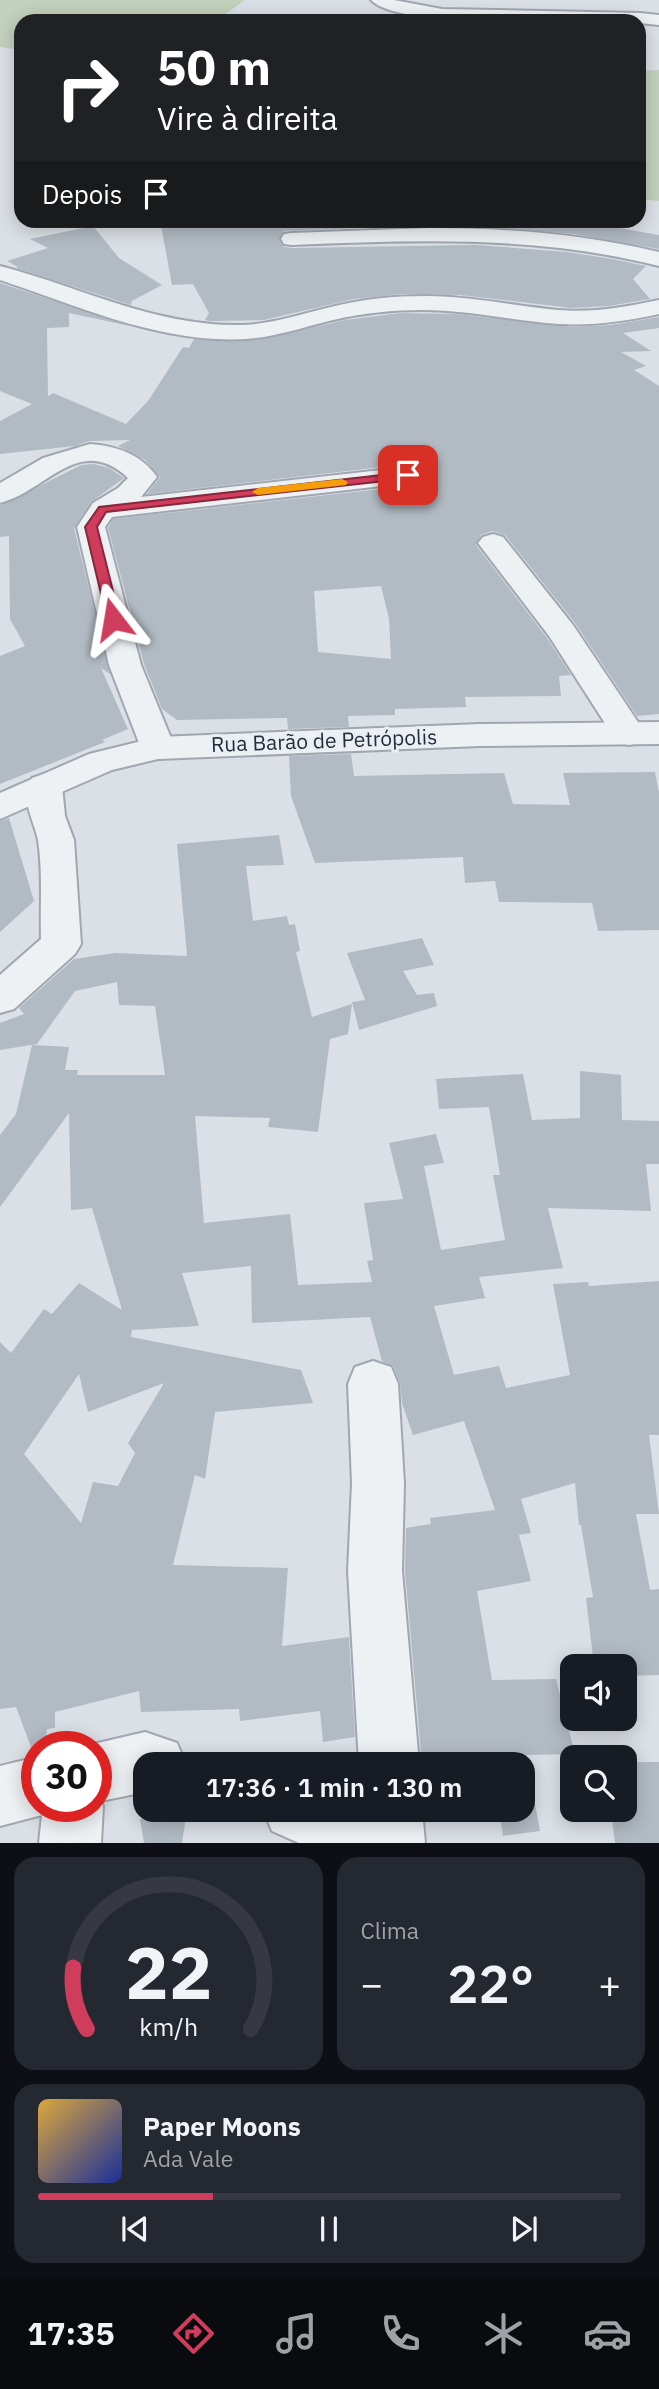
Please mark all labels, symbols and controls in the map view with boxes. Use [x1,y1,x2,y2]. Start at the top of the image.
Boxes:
text: 50 m [157,35,271,98]
icon: right [42,42,133,133]
text: Vire à direita [157,97,338,139]
icon: arrive [137,175,175,213]
text: Depois [42,177,123,211]
pin [378,445,438,505]
icon: arrive [389,456,427,494]
position arrow [76,582,150,656]
street label: Rua Barão de Petrópolis [210,722,438,758]
map controls [560,1654,637,1822]
button: sound [560,1654,637,1731]
speed limit sign: 30 [21,1731,112,1822]
button: search [560,1745,637,1822]
text: 17:36 · 1 min · 130 m [206,1770,462,1804]
text: Clima [361,1915,419,1945]
text: 22 [125,1925,212,2020]
text: 22° [447,1950,534,2017]
text: − [361,1959,383,2008]
text: + [598,1959,621,2008]
text: km/h [139,2010,198,2043]
text: Paper Moons [143,2109,301,2143]
text: Ada Vale [143,2143,233,2173]
icon: previous [116,2210,154,2248]
icon: pause [310,2210,348,2248]
icon: next [505,2210,543,2248]
icon: directions [169,2309,218,2358]
icon: music [272,2309,321,2358]
icon: phone [376,2309,425,2358]
icon: climate [479,2309,528,2358]
icon: car [583,2309,632,2358]
text: 17:35 [27,2312,115,2354]

